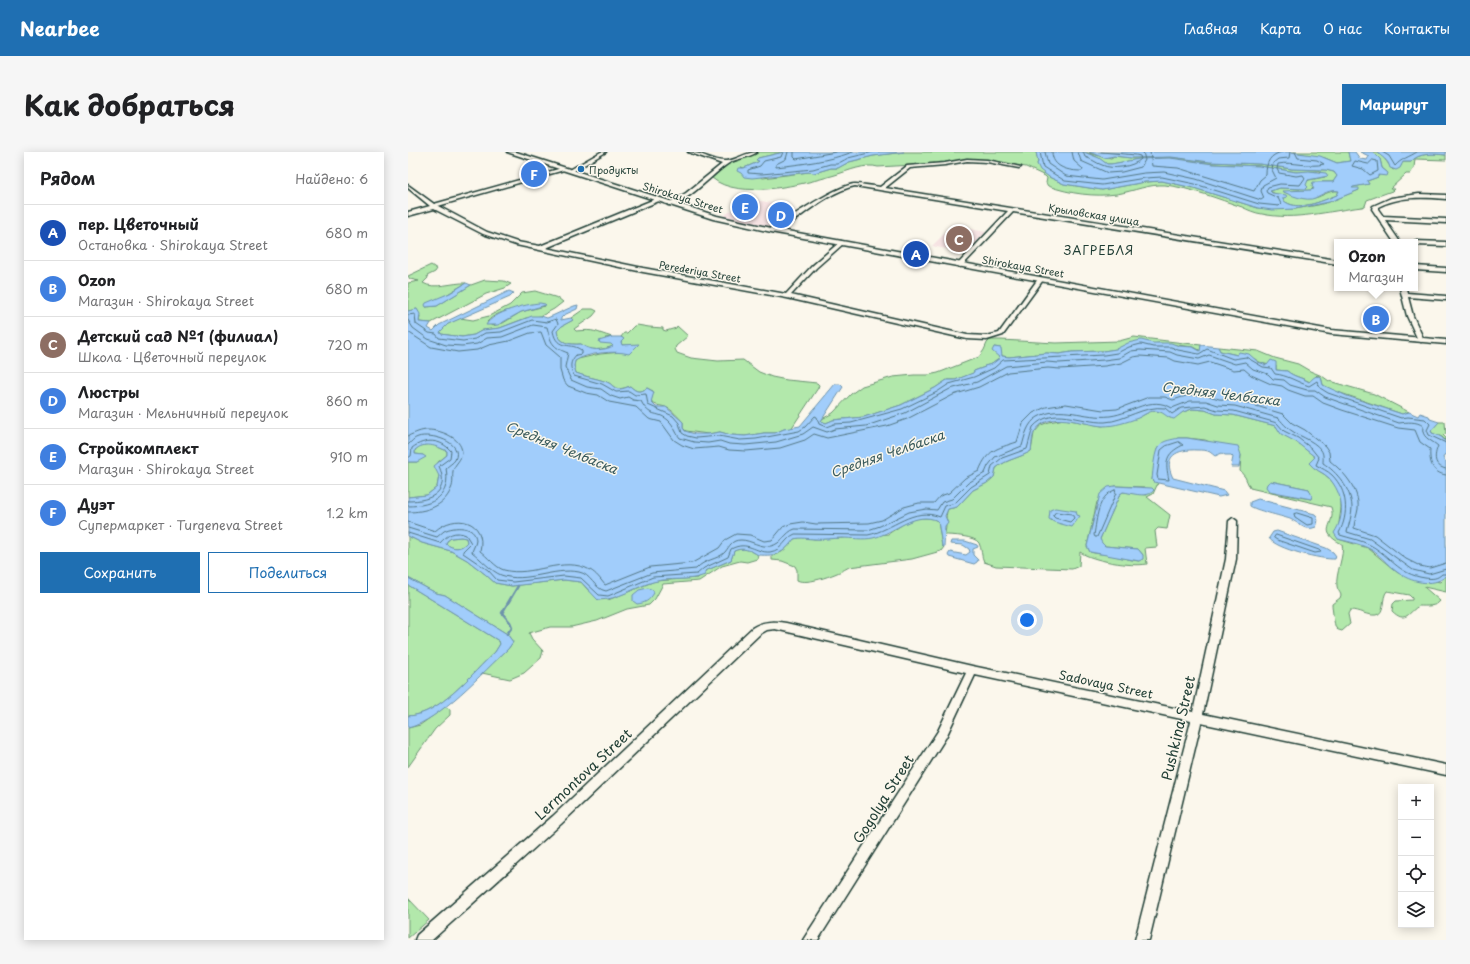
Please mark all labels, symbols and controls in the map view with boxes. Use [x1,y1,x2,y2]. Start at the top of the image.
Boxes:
text: Nearbee [20,14,100,42]
text: Главная [1184,18,1238,39]
text: Карта [1260,18,1301,39]
text: О нас [1323,18,1362,39]
text: Контакты [1384,18,1450,39]
text: Как добраться [24,83,235,126]
button: Маршрут [1342,84,1446,125]
pin: F [521,159,547,189]
place label: Продукты [589,162,638,177]
marker: Продукты [576,164,586,174]
text: Рядом [40,165,95,191]
text: Найдено: 6 [295,169,368,188]
street label: Shirokaya Street [641,178,725,217]
pin: E [732,192,758,222]
street label: Крыловская улица [1048,199,1141,229]
pin: D [768,200,794,230]
text: пер. Цветочный [78,212,199,235]
text: A [48,223,58,242]
text: 680 m [325,223,368,242]
pin: C [946,224,972,254]
text: Остановка · Shirokaya Street [78,235,268,254]
pin: A [903,239,929,269]
popup [1334,239,1418,291]
district label: ЗАГРЕБЛЯ [1064,241,1134,259]
text: Ozon [1348,244,1386,267]
street label: Shirokaya Street [981,251,1065,282]
street label: Perederiya Street [658,256,742,287]
text: Магазин [1348,267,1404,286]
text: Ozon [78,268,116,291]
text: B [49,279,57,298]
text: 680 m [325,279,368,298]
text: Магазин · Shirokaya Street [78,291,254,310]
pin: B [1363,304,1389,334]
text: Детский сад №1 (филиал) [78,324,278,347]
text: C [48,335,58,354]
text: 720 m [328,335,368,354]
text: Школа · Цветочный переулок [78,347,266,366]
water label: Средняя Челбаска [1161,376,1282,410]
text: Люстры [78,380,139,403]
text: D [48,391,58,410]
text: 860 m [326,391,368,410]
text: Магазин · Мельничный переулок [78,403,288,422]
water label: Средняя Челбаска [503,416,622,478]
water label: Средняя Челбаска [828,424,947,481]
text: Стройкомплект [78,436,199,459]
text: E [49,447,57,466]
text: 910 m [330,447,368,466]
text: Магазин · Shirokaya Street [78,459,254,478]
text: Дуэт [78,492,115,515]
text: F [49,503,57,522]
text: 1.2 km [327,503,368,522]
text: Супермаркет · Turgeneva Street [78,515,283,534]
button: Сохранить [40,552,200,593]
button: Поделиться [208,552,368,593]
your location [1017,610,1037,630]
street label: Sadovaya Street [1057,665,1155,703]
street label: Pushkina Street [1156,673,1200,782]
street label: Lermontova Street [530,723,636,825]
street label: Gogolya Street [847,750,919,848]
map controls [1398,784,1434,928]
button: + [1398,784,1434,820]
button: − [1398,820,1434,856]
button: locate [1398,856,1434,892]
button: layers [1398,892,1434,928]

